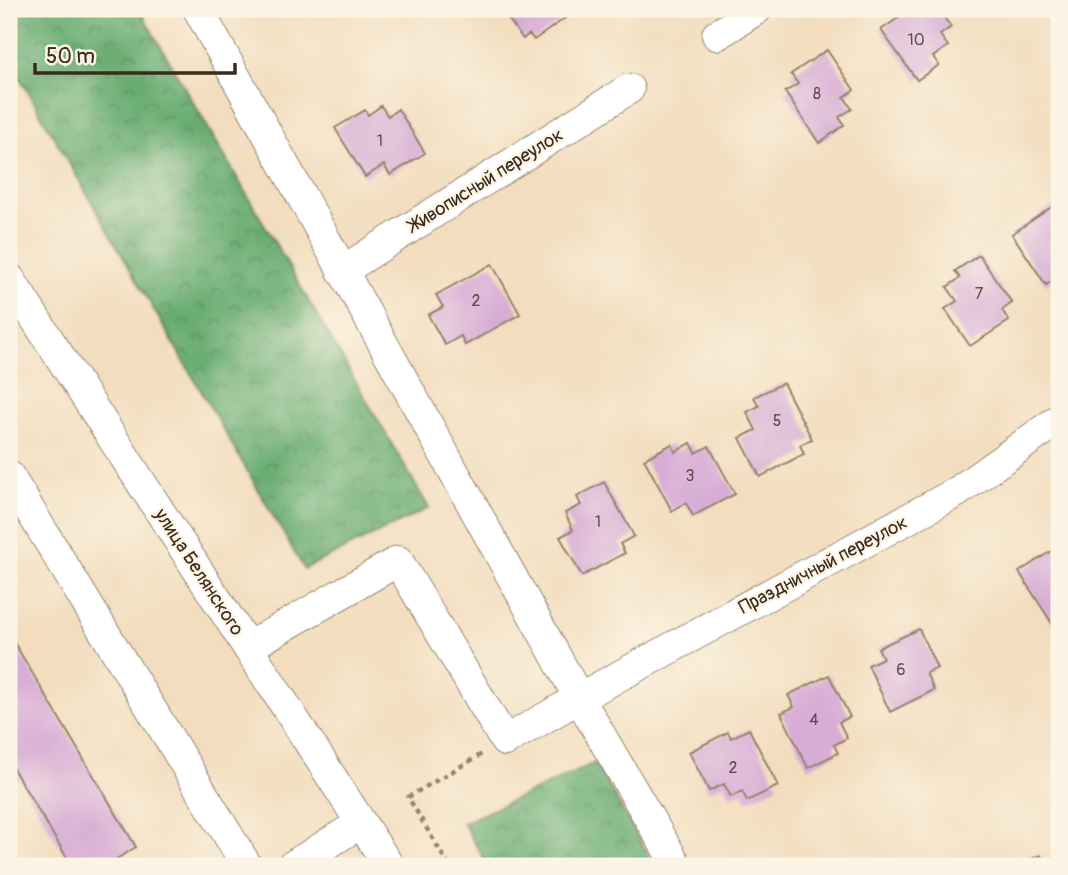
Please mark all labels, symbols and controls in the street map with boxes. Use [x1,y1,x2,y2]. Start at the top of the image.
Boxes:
house number: 10 [907,30,925,50]
scale bar [35,32,234,76]
text: 50 m [46,43,95,70]
house number: 8 [813,84,821,104]
street label: Живописный переулок [402,123,568,239]
house number: 1 [377,131,383,151]
house number: 7 [975,284,984,304]
house number: 2 [472,291,481,311]
house number: 5 [773,411,781,431]
house number: 3 [686,466,695,486]
street label: улица Белянского [148,503,249,640]
street label: Праздничный переулок [734,510,912,620]
house number: 1 [595,512,601,532]
house number: 6 [896,660,906,680]
house number: 4 [809,710,819,730]
house number: 2 [729,758,738,778]

